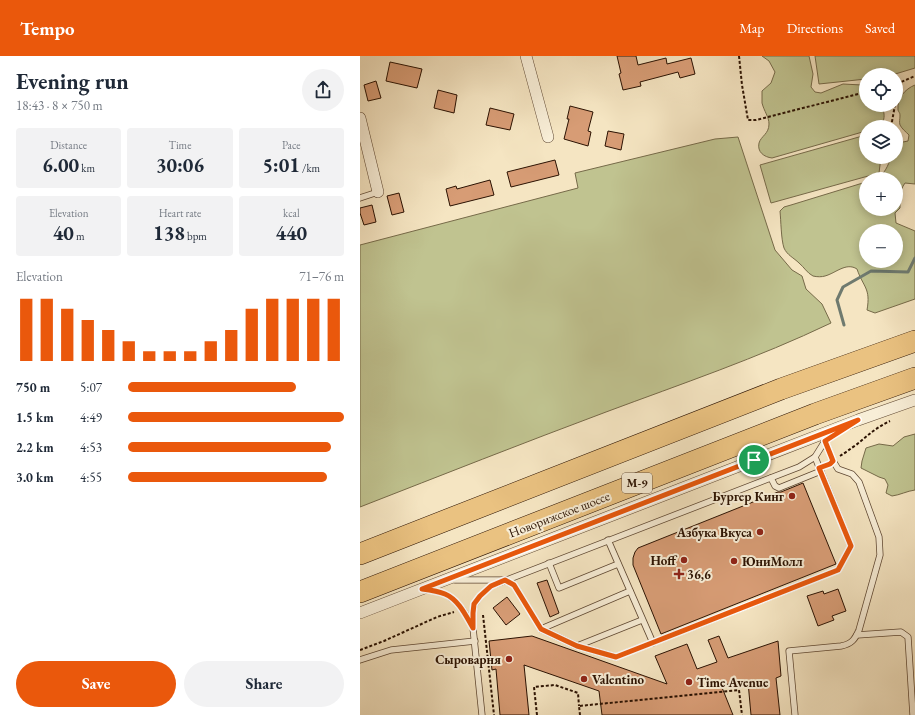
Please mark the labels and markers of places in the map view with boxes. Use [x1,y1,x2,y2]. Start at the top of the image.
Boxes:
pin [737,443,771,477]
place label: Бургер Кинг [713,488,785,505]
marker: Бургер Кинг [787,491,797,501]
place label: Азбука Вкуса [676,524,752,541]
marker: Азбука Вкуса [755,527,765,537]
place label: Hoff [650,552,678,569]
place label: ЮниМолл [742,553,803,570]
marker: Hoff [679,555,689,565]
marker: ЮниМолл [729,556,739,566]
place label: 36,6 [687,566,711,583]
marker: 36,6 [674,569,684,579]
place label: Сыроварня [435,651,501,668]
marker: Сыроварня [504,654,514,664]
place label: Valentino [592,671,645,688]
marker: Valentino [579,674,589,684]
place label: Time Avenue [697,674,769,691]
marker: Time Avenue [684,677,694,687]

